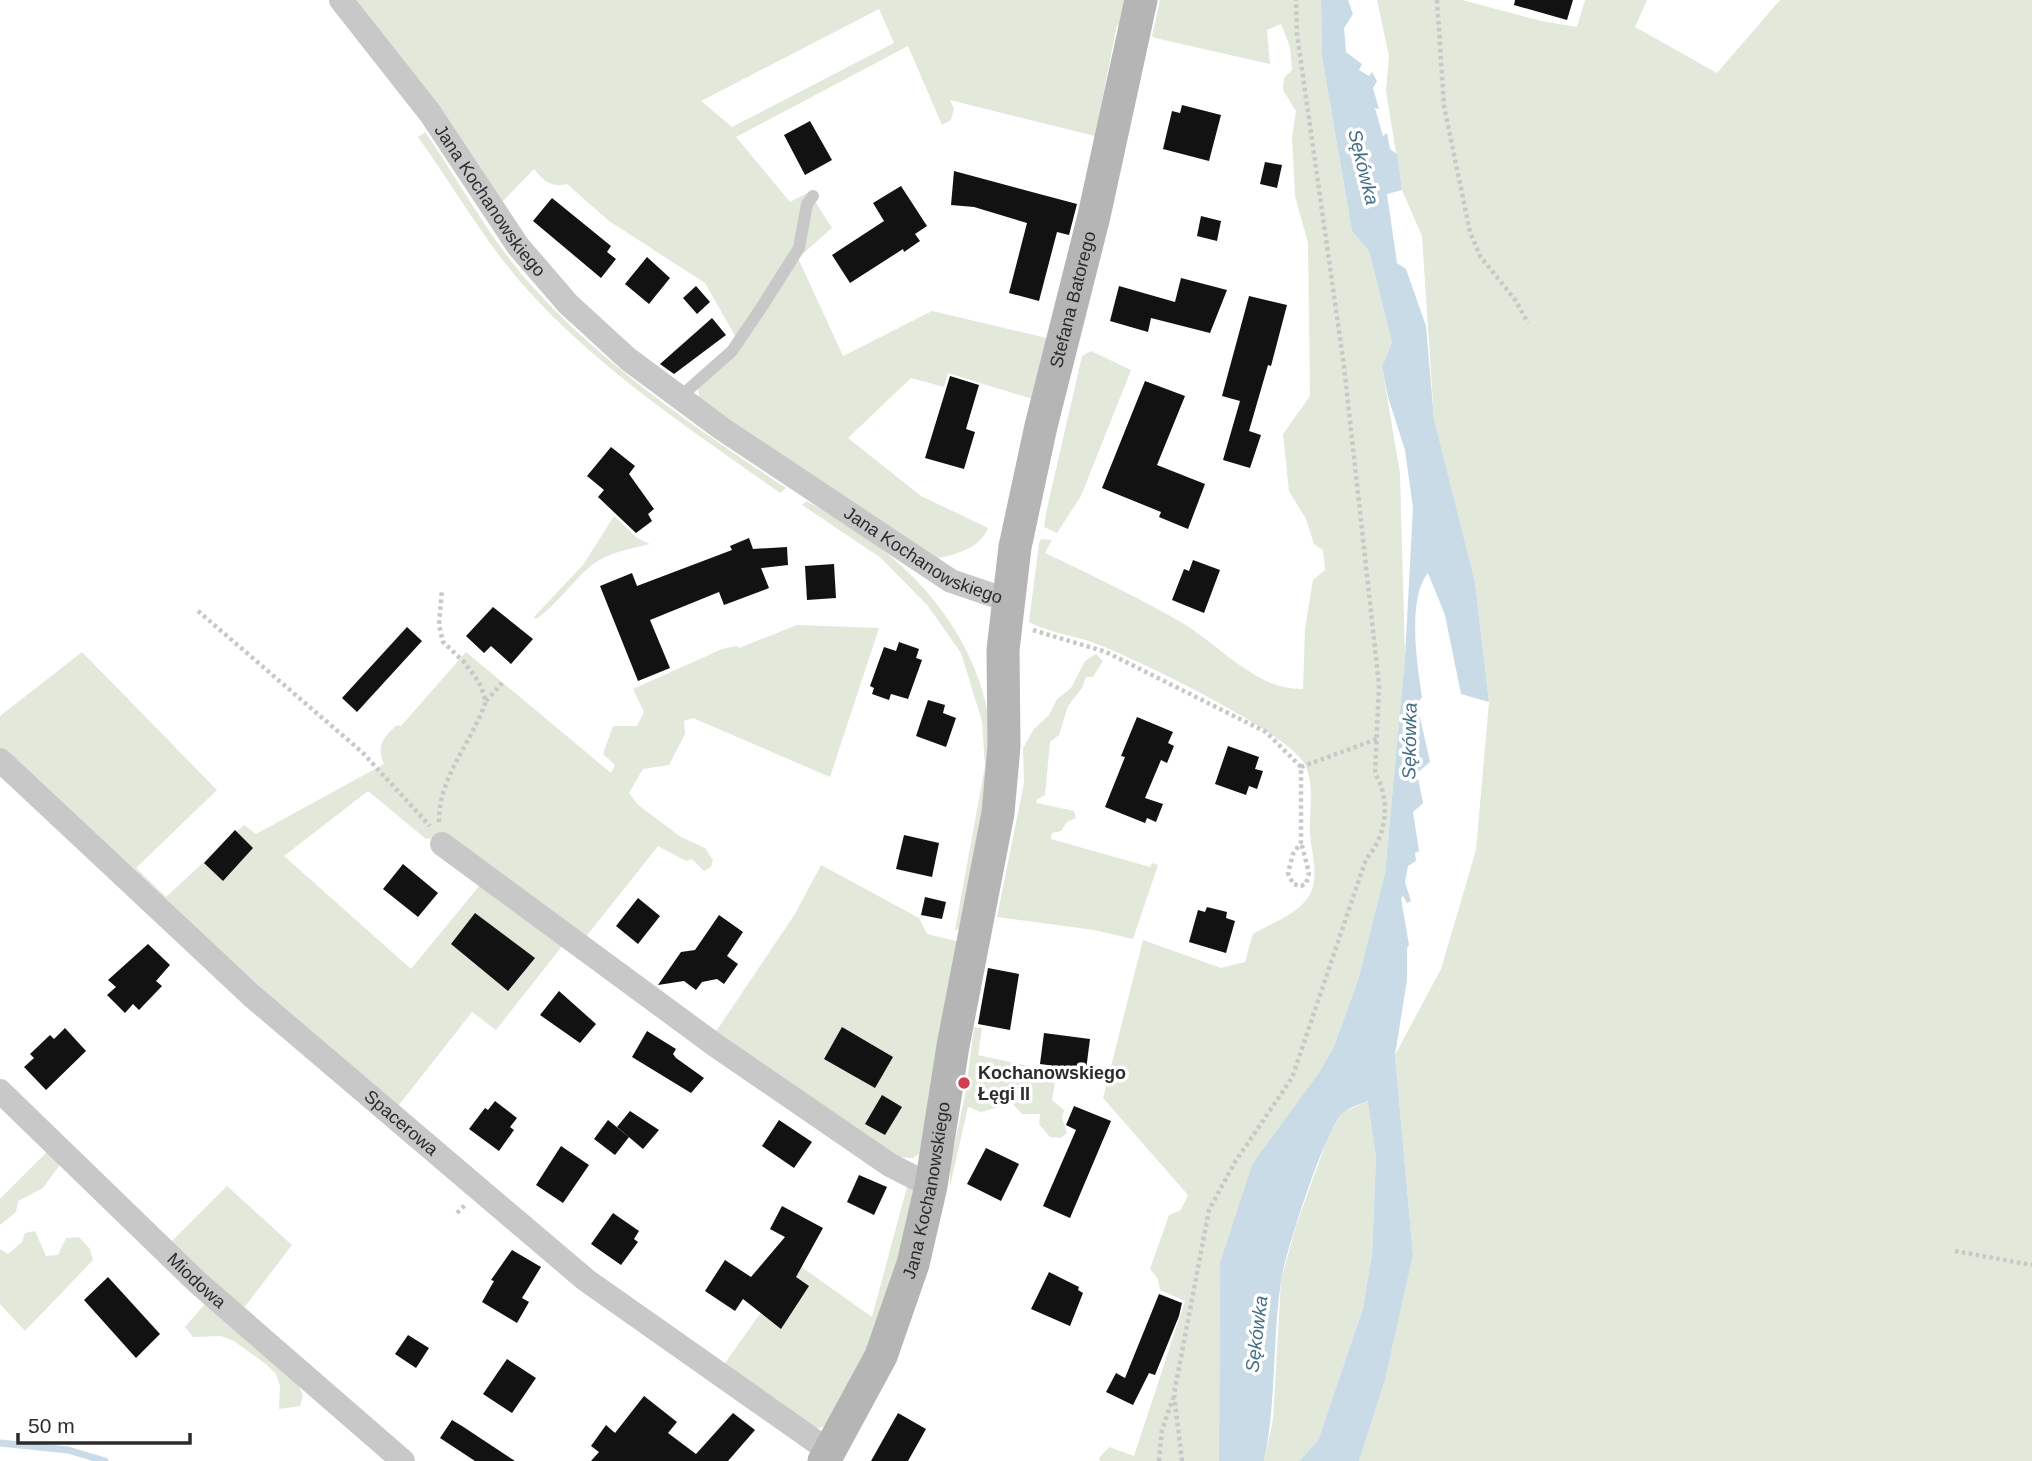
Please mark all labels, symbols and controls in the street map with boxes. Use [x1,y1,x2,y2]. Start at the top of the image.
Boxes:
street label: Jana Kochanowskiego [431,121,550,280]
water label: Sękówka [1344,127,1383,207]
street label: Stefana Batorego [1046,229,1100,370]
street label: Jana Kochanowskiego [840,503,1005,608]
water label: Sękówka [1398,702,1421,780]
place label: Kochanowskiego Łęgi II [978,1063,1126,1104]
marker: Kochanowskiego Łęgi II [956,1075,972,1091]
street label: Spacerowa [360,1086,443,1160]
street label: Jana Kochanowskiego [899,1100,954,1281]
street label: Miodowa [163,1249,230,1313]
water label: Sękówka [1241,1295,1272,1374]
scale bar [18,1402,189,1446]
text: 50 m [28,1414,75,1437]

